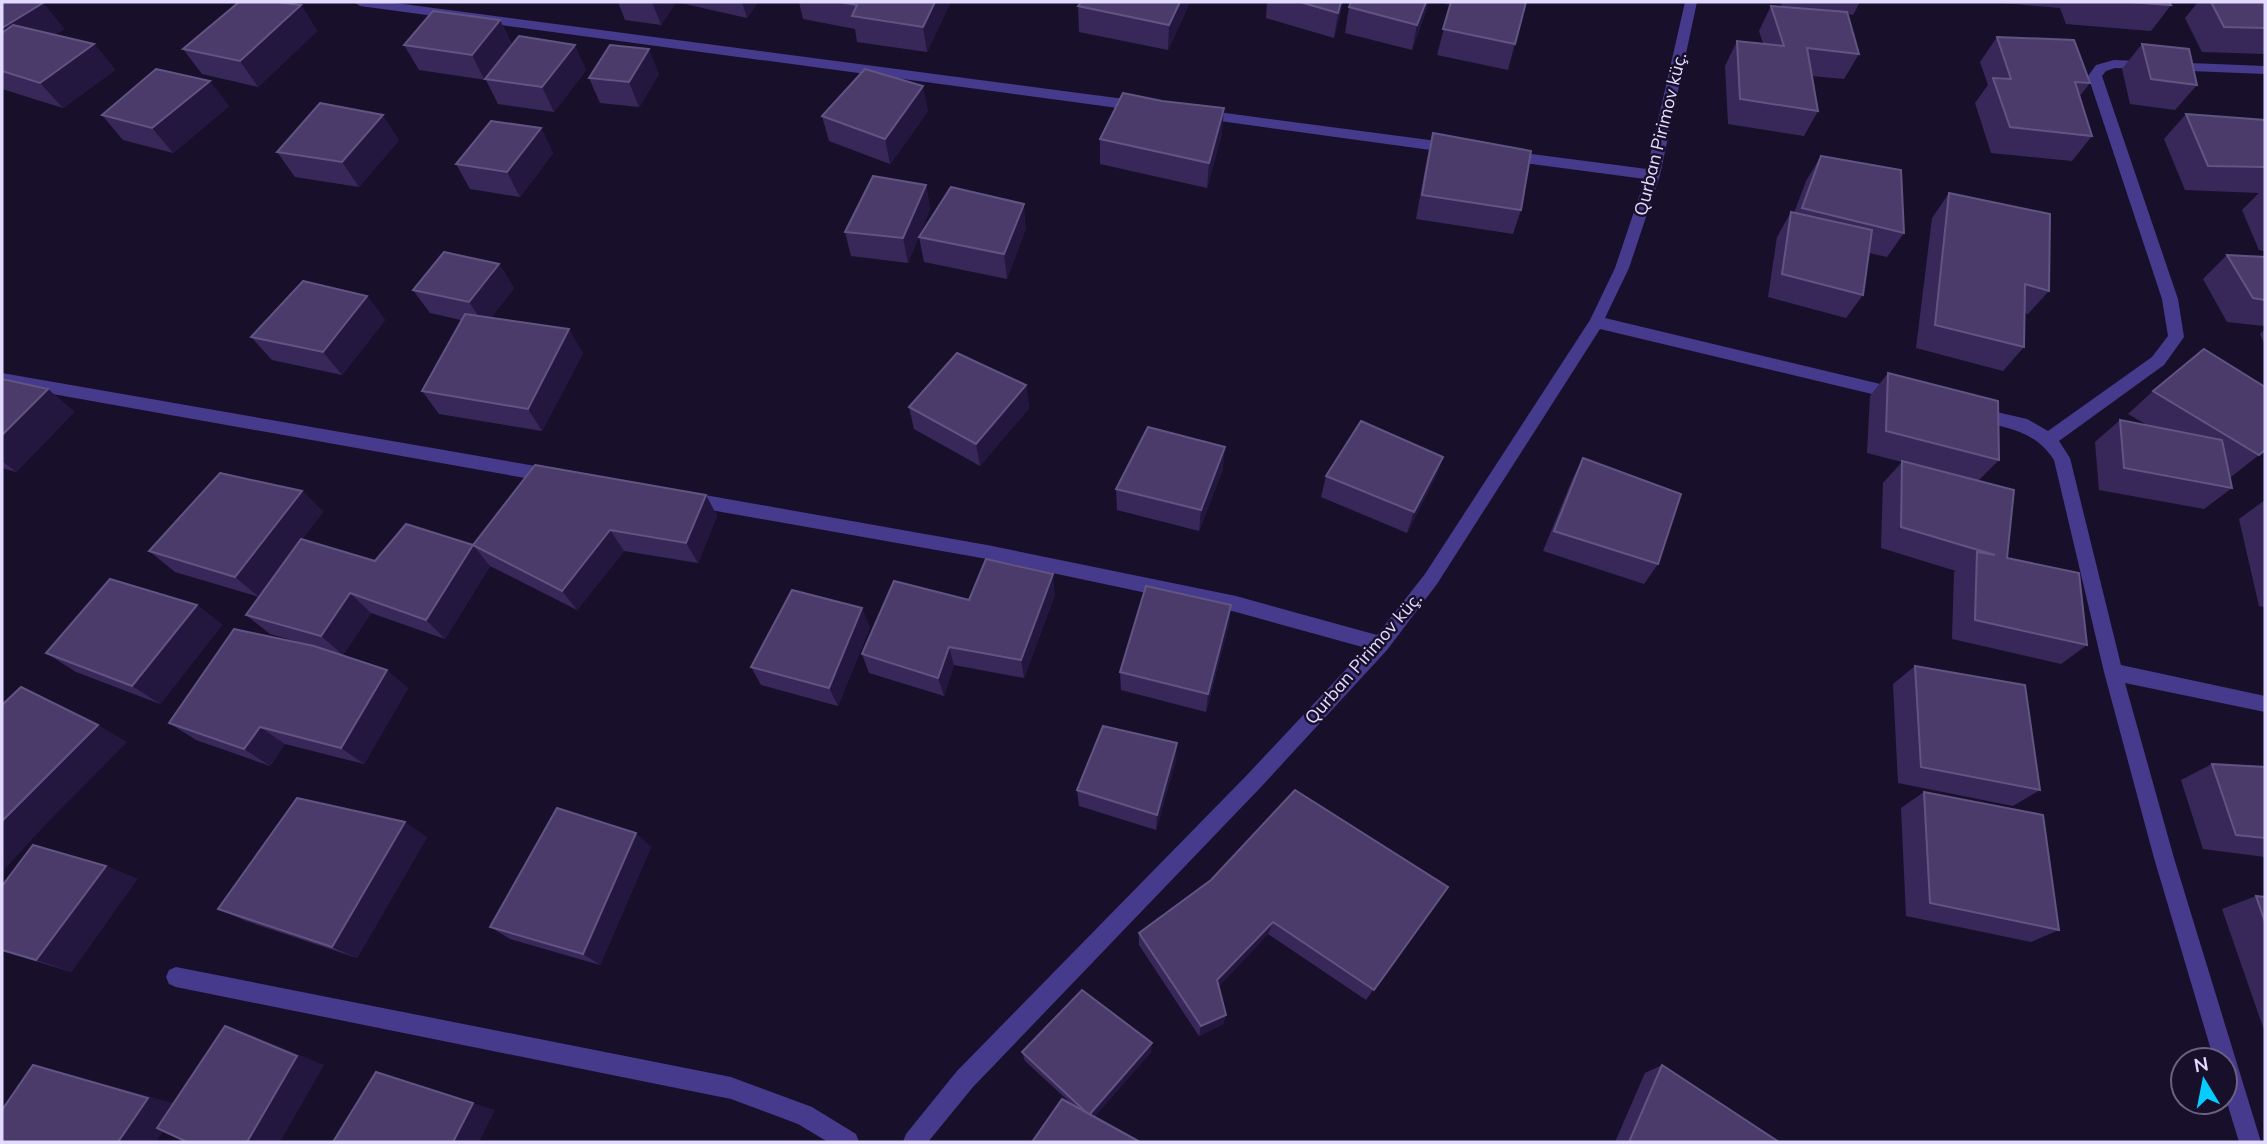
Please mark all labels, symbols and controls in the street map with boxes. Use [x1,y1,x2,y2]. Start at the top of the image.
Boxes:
street label: Qurban Pirimov küç. [1629,50,1691,218]
street label: Qurban Pirimov küç. [1299,587,1427,729]
north arrow [2169,1046,2239,1116]
text: N [2192,1051,2210,1077]

